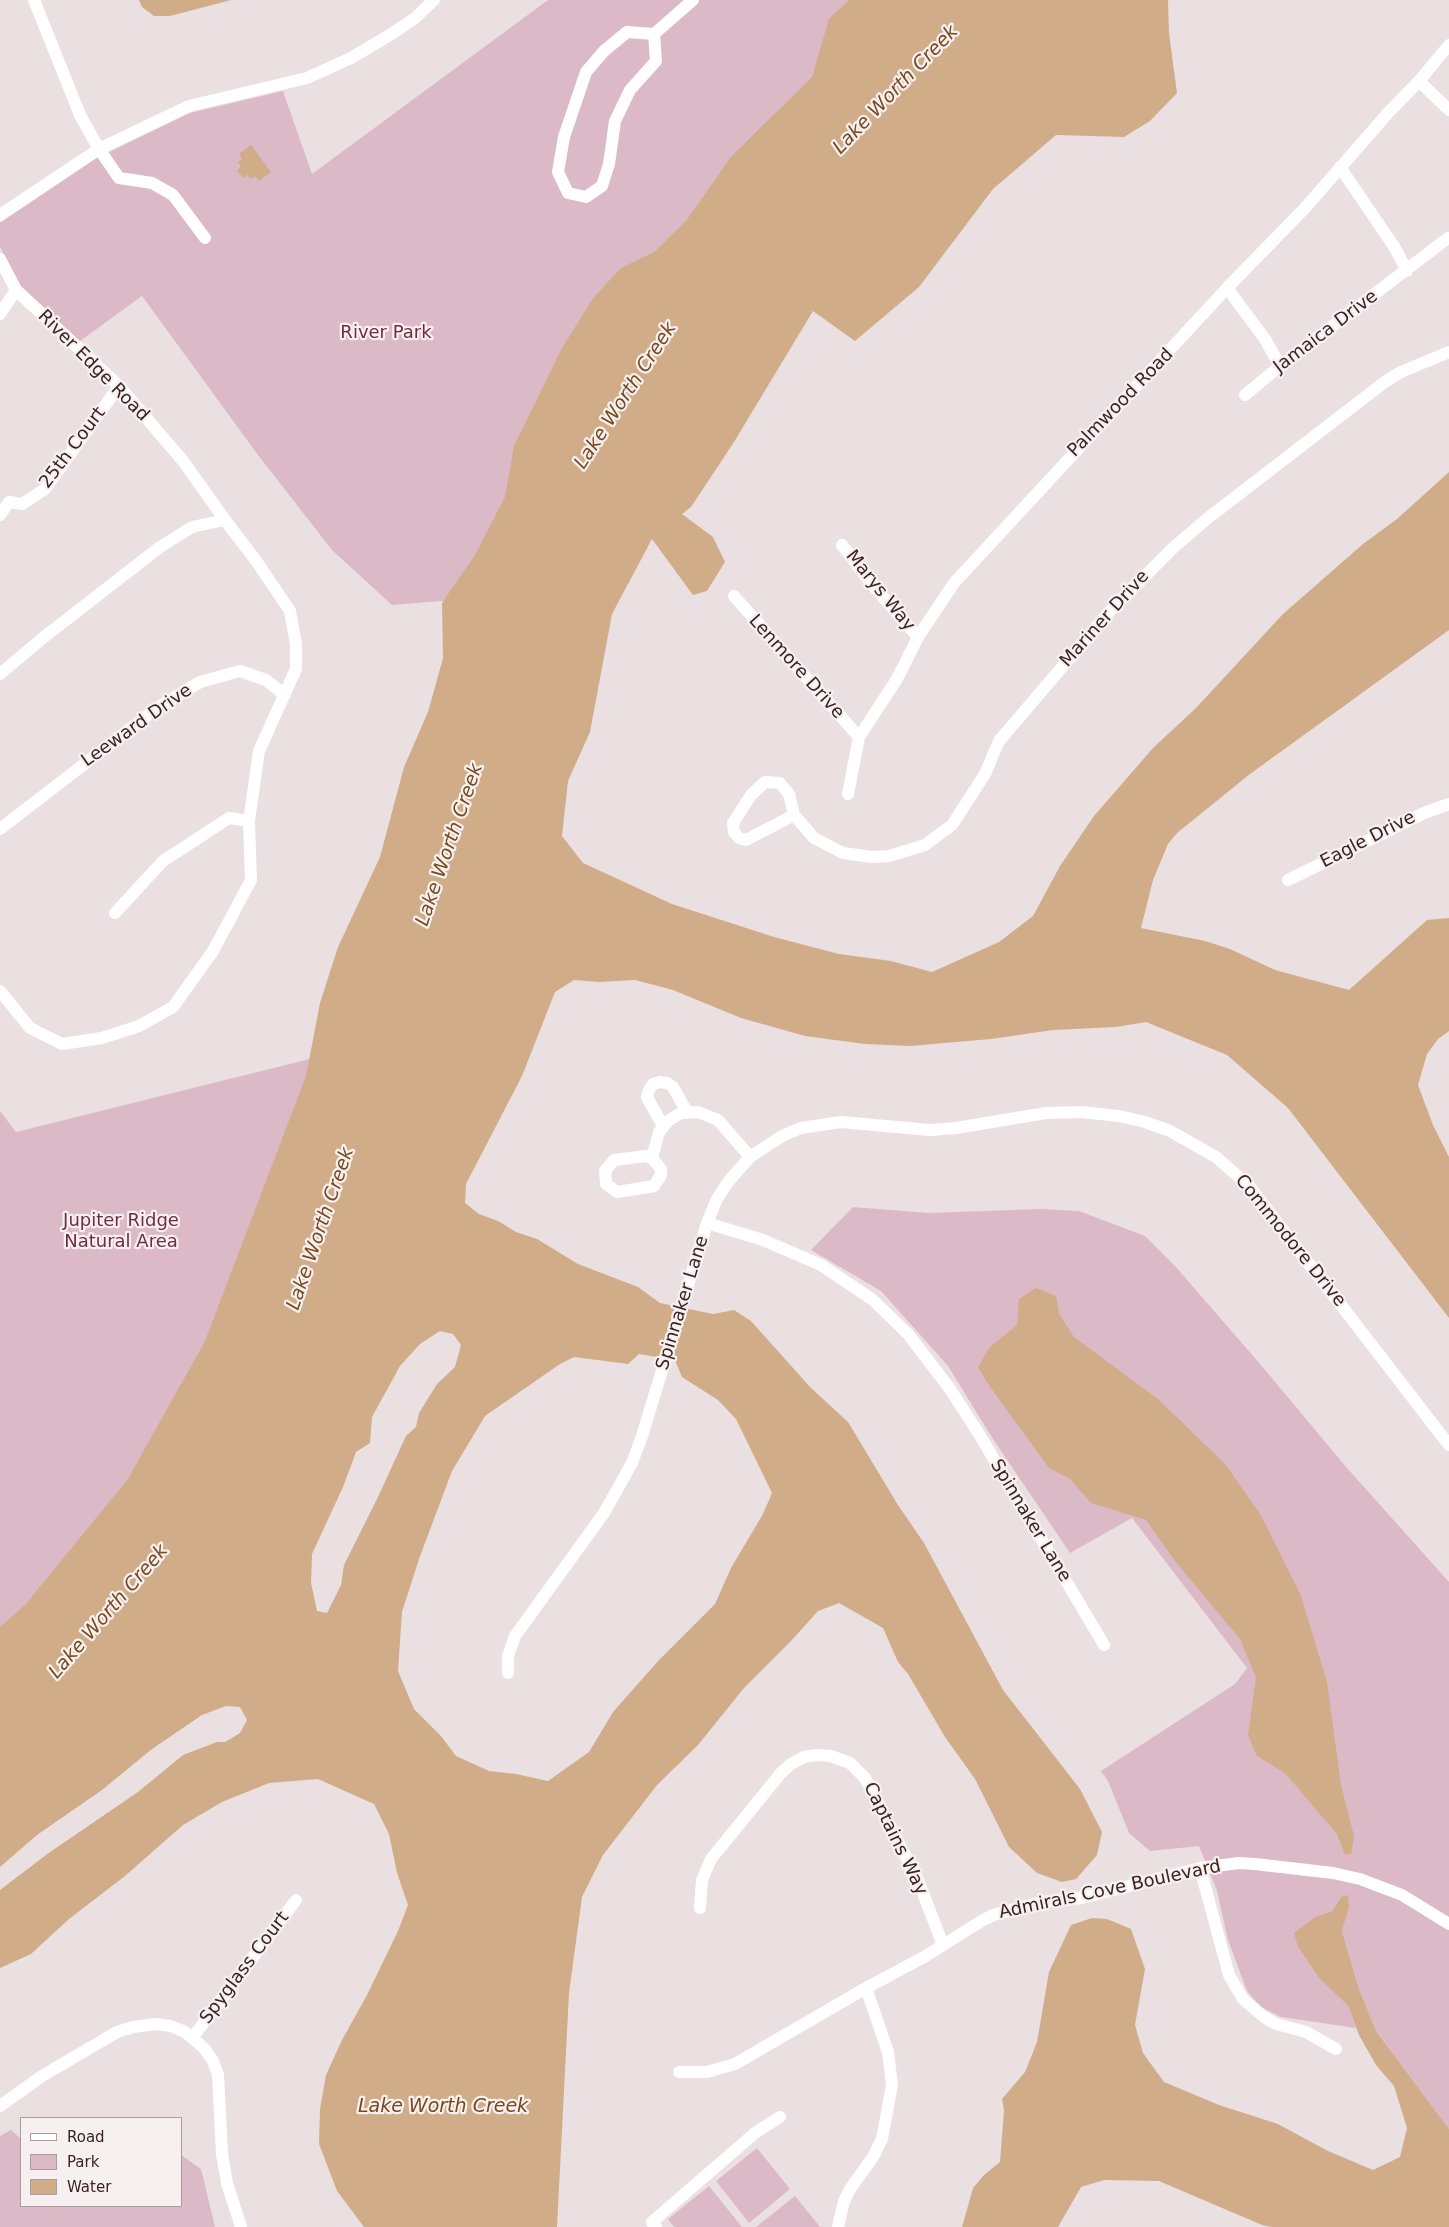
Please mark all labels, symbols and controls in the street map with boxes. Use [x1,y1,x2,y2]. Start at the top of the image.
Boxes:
water label: Lake Worth Creek [829,21,963,159]
street label: Jamaica Drive [1270,286,1382,378]
street label: River Edge Road [33,306,153,426]
water label: Lake Worth Creek [570,318,682,474]
park label: River Park [340,322,432,344]
street label: Palmwood Road [1064,344,1178,462]
street label: 25th Court [35,403,111,493]
street label: Marys Way [841,546,919,636]
street label: Mariner Drive [1056,566,1154,672]
street label: Lenmore Drive [744,611,848,723]
street label: Leeward Drive [78,680,196,772]
water label: Lake Worth Creek [412,761,488,929]
street label: Eagle Drive [1317,807,1419,873]
water label: Lake Worth Creek [283,1145,359,1313]
street label: Commodore Drive [1230,1171,1350,1311]
park label: Jupiter Ridge Natural Area [63,1210,179,1252]
street label: Spinnaker Lane [652,1233,714,1373]
street label: Spinnaker Lane [985,1456,1075,1586]
water label: Lake Worth Creek [45,1540,173,1684]
street label: Captains Way [858,1779,932,1899]
street label: Admirals Cove Boulevard [997,1856,1223,1924]
street label: Spyglass Court [196,1908,294,2028]
water label: Lake Worth Creek [358,2096,528,2118]
legend [20,2117,182,2207]
text: Road [67,2128,105,2146]
text: Park [67,2153,99,2171]
text: Water [67,2178,111,2196]

